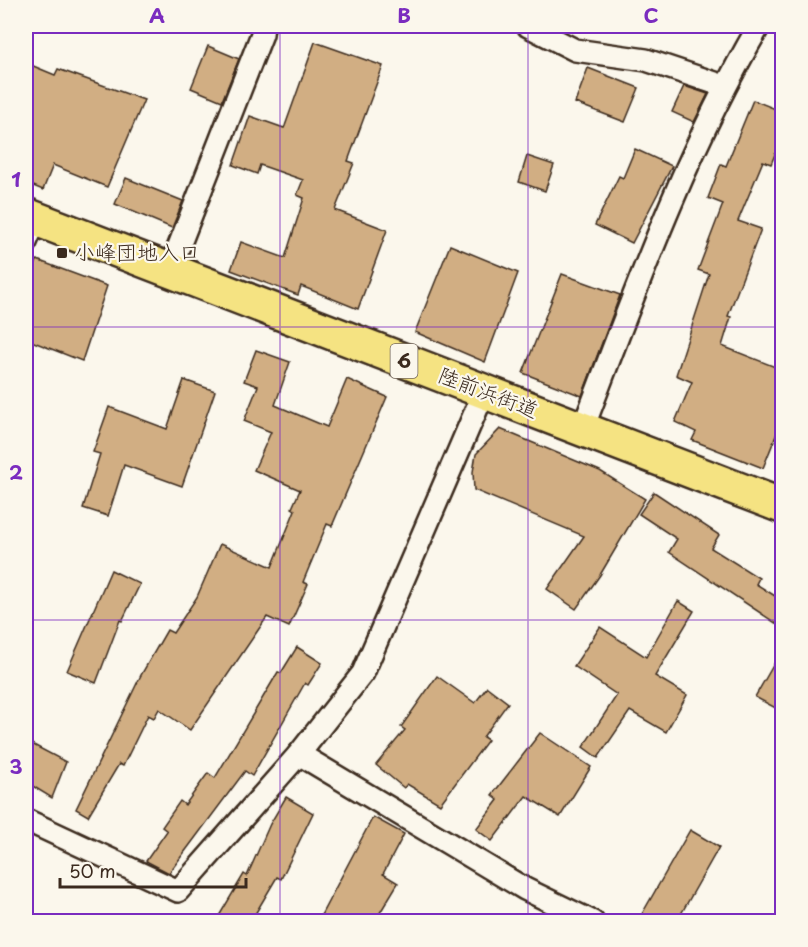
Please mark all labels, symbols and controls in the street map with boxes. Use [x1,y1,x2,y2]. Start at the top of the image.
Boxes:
text: A [149,0,165,30]
text: B [397,0,411,30]
text: C [643,0,659,30]
text: 1 [11,164,21,194]
place label: 小峰団地入口 [74,235,200,267]
marker: 小峰団地入口 [55,246,69,260]
road number: 6 [390,344,418,378]
street label: 陸前浜街道 [434,357,543,425]
text: 2 [9,457,23,487]
text: 3 [9,751,23,781]
scale bar [60,851,246,889]
text: 50 m [69,857,116,884]

